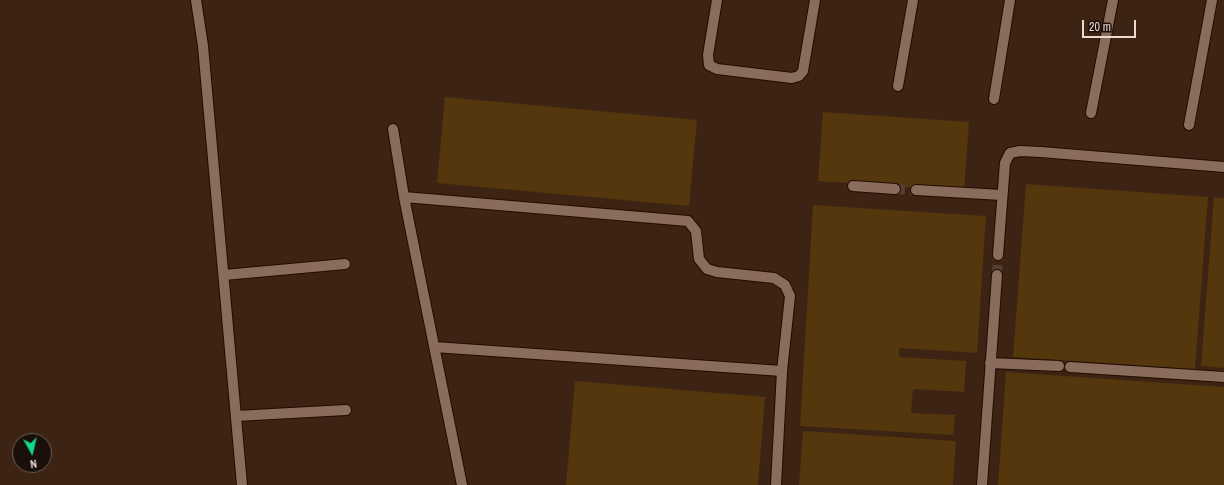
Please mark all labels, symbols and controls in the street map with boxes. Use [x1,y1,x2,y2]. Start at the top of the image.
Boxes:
scale bar [1084,12,1138,38]
text: 20 m [1089,19,1111,35]
north arrow [12,433,52,473]
text: N [29,457,38,471]

